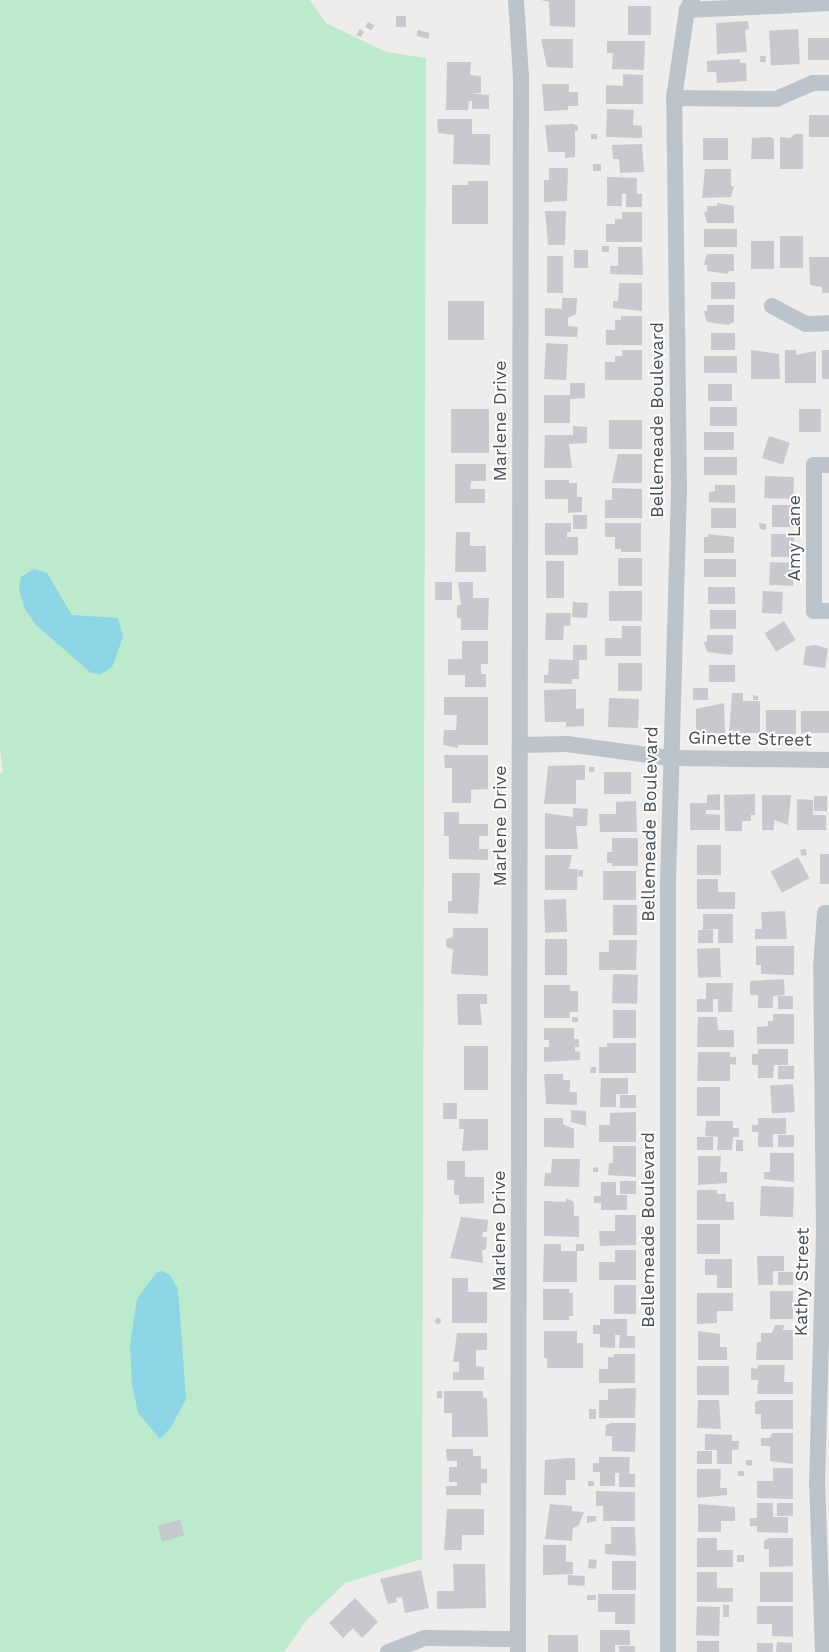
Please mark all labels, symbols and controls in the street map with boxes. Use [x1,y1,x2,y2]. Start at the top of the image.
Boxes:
street label: Bellemeade Boulevard [646,322,668,518]
street label: Marlene Drive [489,360,511,482]
street label: Amy Lane [783,495,805,581]
street label: Bellemeade Boulevard [637,726,663,922]
street label: Ginette Street [688,727,812,751]
street label: Marlene Drive [489,765,511,887]
street label: Bellemeade Boulevard [637,1132,659,1328]
street label: Marlene Drive [488,1170,510,1292]
street label: Kathy Street [790,1227,814,1337]

